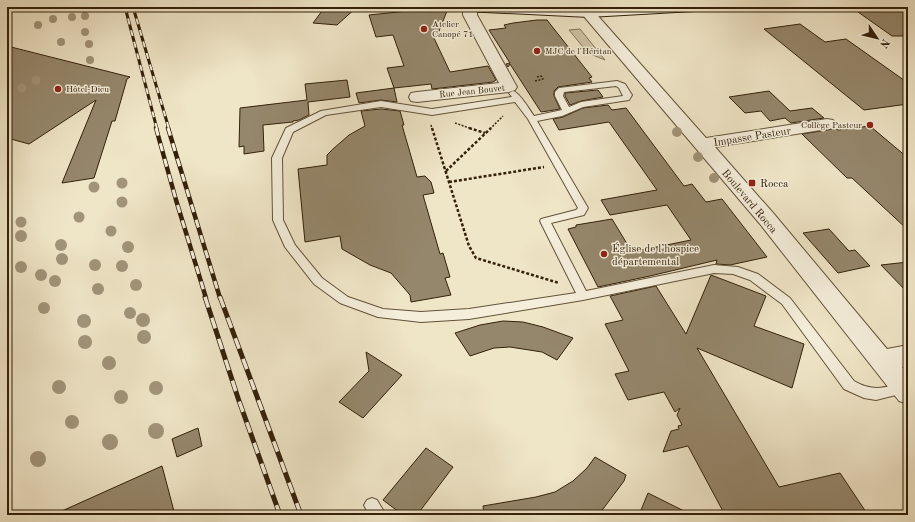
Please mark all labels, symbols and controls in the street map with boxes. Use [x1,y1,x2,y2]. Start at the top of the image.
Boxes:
north arrow [857,18,897,58]
place label: Atelier Canopé 71 [432,20,474,39]
marker: Atelier Canopé 71 [419,24,429,34]
text: N [877,36,891,50]
marker: MJC de l'Héritan [532,46,542,56]
place label: MJC de l'Héritan [545,47,612,56]
marker: Hôtel-Dieu [53,84,63,94]
street label: Rue Jean Bouvet [439,84,505,99]
place label: Hôtel-Dieu [66,85,109,94]
marker: Collège Pasteur [865,120,875,130]
place label: Collège Pasteur [801,121,862,130]
street label: Impasse Pasteur [713,126,792,149]
street label: Boulevard Rocca [719,168,779,236]
marker: Rocca [747,178,757,188]
place label: Rocca [760,179,789,190]
place label: Église de l’hospice départemental [612,242,699,268]
marker: Église de l’hospice départemental [599,249,609,259]

